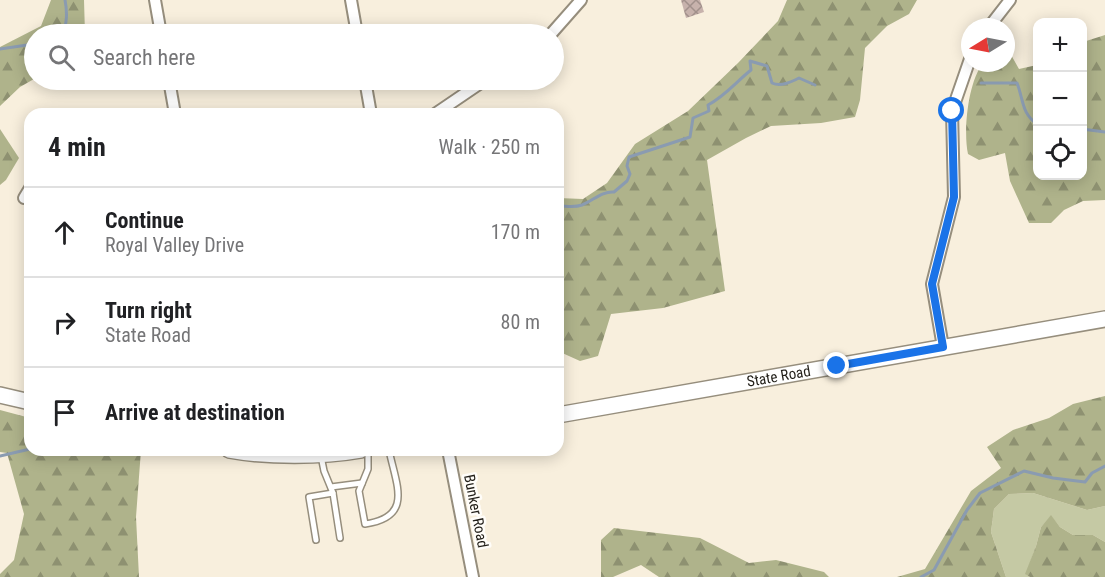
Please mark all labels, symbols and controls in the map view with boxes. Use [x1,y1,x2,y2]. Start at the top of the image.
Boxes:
north arrow [961,18,1015,72]
map controls [1033,18,1087,180]
button: + [1033,18,1087,72]
search box [24,24,564,90]
icon: search [45,41,78,74]
text: Search here [93,45,195,70]
button: − [1033,72,1087,126]
route start [938,97,964,123]
button: locate [1033,126,1087,180]
text: 4 min [48,132,106,162]
text: Walk · 250 m [439,135,540,159]
text: Continue [105,208,184,233]
icon: ahead [48,216,81,249]
text: 170 m [491,220,540,244]
text: Royal Valley Drive [105,233,244,257]
text: Turn right [105,298,192,323]
icon: right [48,306,81,339]
text: 80 m [501,310,540,334]
text: State Road [105,323,191,347]
route end [823,352,849,378]
street label: State Road [745,362,812,391]
icon: arrive [48,396,81,429]
text: Arrive at destination [105,400,285,425]
street label: Bunker Road [460,473,492,549]

